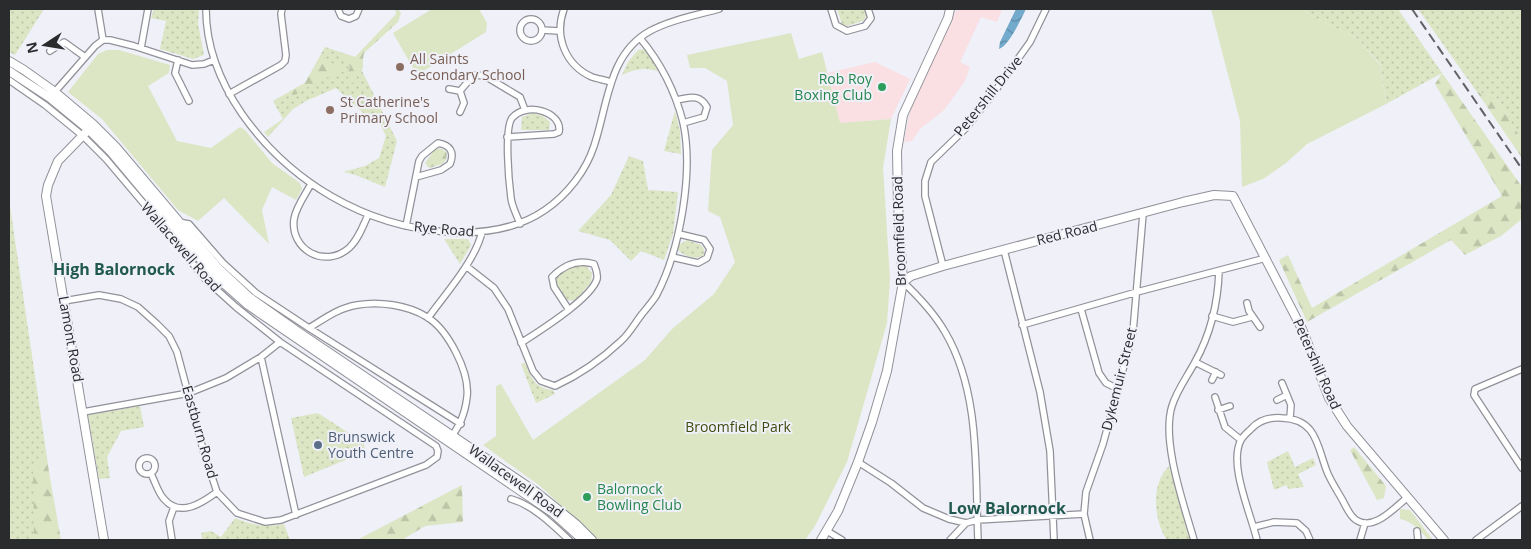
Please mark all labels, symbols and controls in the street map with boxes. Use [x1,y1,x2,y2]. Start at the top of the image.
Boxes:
north arrow [20,20,70,70]
text: N [21,40,42,55]
place label: All Saints Secondary School [410,49,525,84]
street label: Petershill Drive [949,51,1026,140]
marker: All Saints Secondary School [394,61,406,73]
place label: Rob Roy Boxing Club [794,69,873,104]
marker: Rob Roy Boxing Club [876,81,888,93]
place label: St Catherine's Primary School [340,92,438,127]
marker: St Catherine's Primary School [324,104,336,116]
street label: Broomfield Road [887,176,910,286]
street label: Wallacewell Road [137,198,226,296]
street label: Rye Road [413,216,475,241]
street label: Red Road [1034,216,1099,249]
district label: High Balornock [53,258,175,280]
street label: Lamont Road [55,294,88,383]
street label: Petershill Road [1289,315,1346,412]
street label: Dykemuir Street [1096,325,1141,433]
street label: Eastburn Road [178,383,223,480]
park label: Broomfield Park [685,417,791,436]
place label: Brunswick Youth Centre [328,427,414,462]
marker: Brunswick Youth Centre [312,439,324,451]
street label: Wallacewell Road [465,440,568,521]
place label: Balornock Bowling Club [597,479,682,514]
marker: Balornock Bowling Club [581,491,593,503]
district label: Low Balornock [948,497,1066,519]

